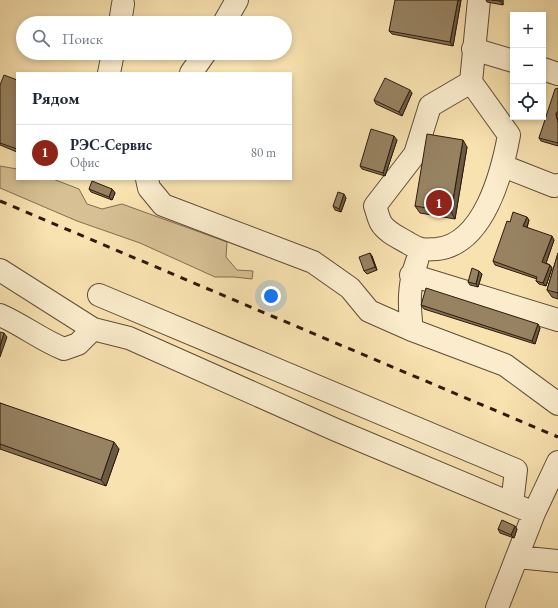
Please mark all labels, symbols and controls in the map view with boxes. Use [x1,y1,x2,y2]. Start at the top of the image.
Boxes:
map controls [510,12,546,120]
button: + [510,12,546,48]
search box [16,16,292,60]
icon: search [30,27,52,49]
text: Поиск [62,29,103,48]
button: − [510,48,546,84]
button: locate [510,84,546,120]
text: Рядом [32,87,80,109]
text: РЭС-Сервис [70,135,152,154]
text: 1 [42,144,48,161]
text: 80 m [251,144,276,161]
text: Офис [70,154,100,171]
pin: 1 [426,188,452,218]
your location [261,286,281,306]

